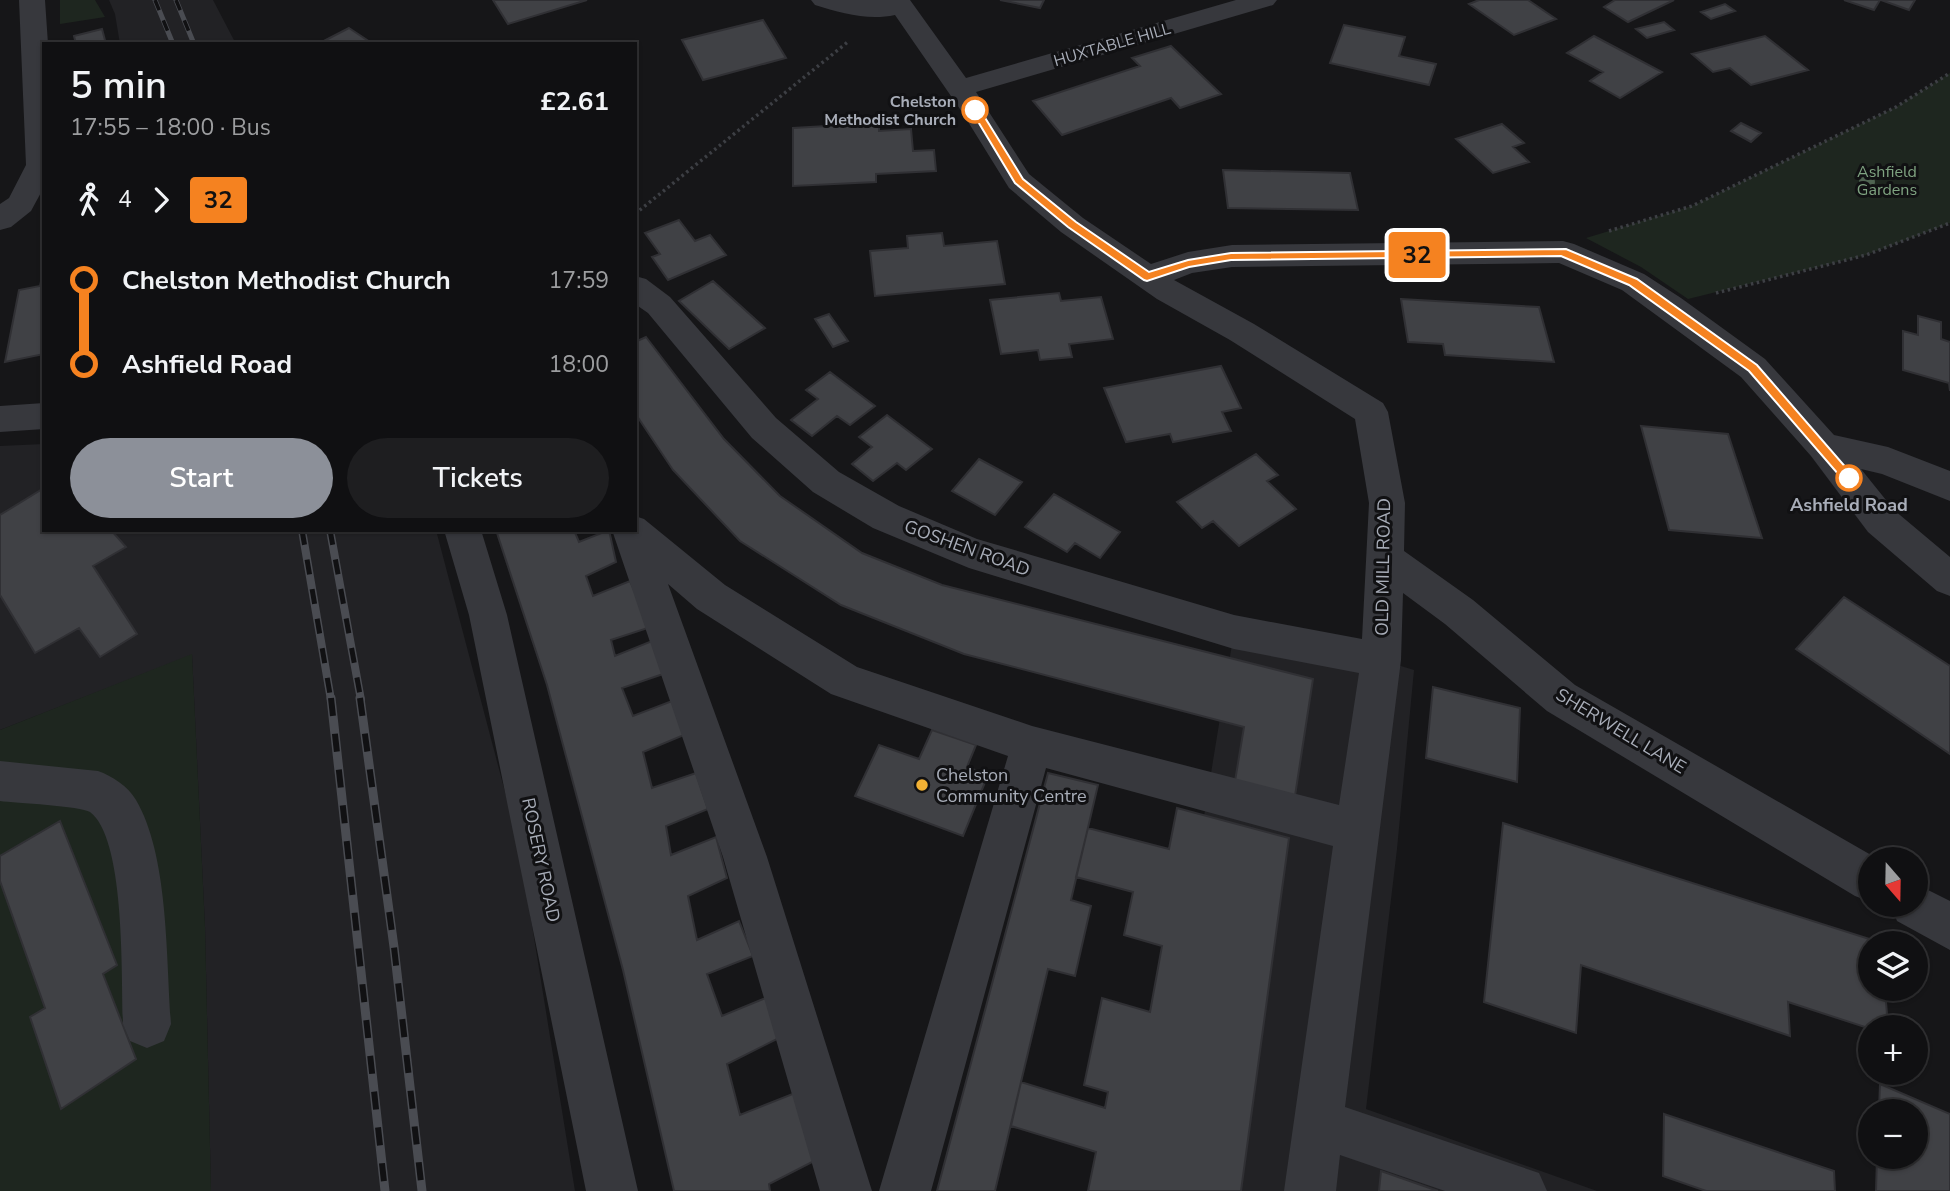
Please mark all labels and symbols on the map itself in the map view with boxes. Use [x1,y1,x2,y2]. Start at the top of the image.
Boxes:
street label: HUXTABLE HILL [1051,18,1174,72]
place label: Chelston Methodist Church [824,91,956,131]
marker: Chelston Methodist Church [962,97,988,123]
park label: Ashfield Gardens [1857,161,1917,201]
line badge: 32 [1386,232,1448,278]
marker: Ashfield Road [1836,465,1862,491]
place label: Ashfield Road [1790,493,1908,517]
street label: OLD MILL ROAD [1370,498,1396,636]
street label: GOSHEN ROAD [901,514,1033,582]
street label: SHERWELL LANE [1551,683,1691,779]
place label: Chelston Community Centre [936,763,1087,808]
marker: Chelston Community Centre [914,777,930,793]
street label: ROSERY ROAD [516,796,566,924]
north arrow [1858,847,1928,917]

